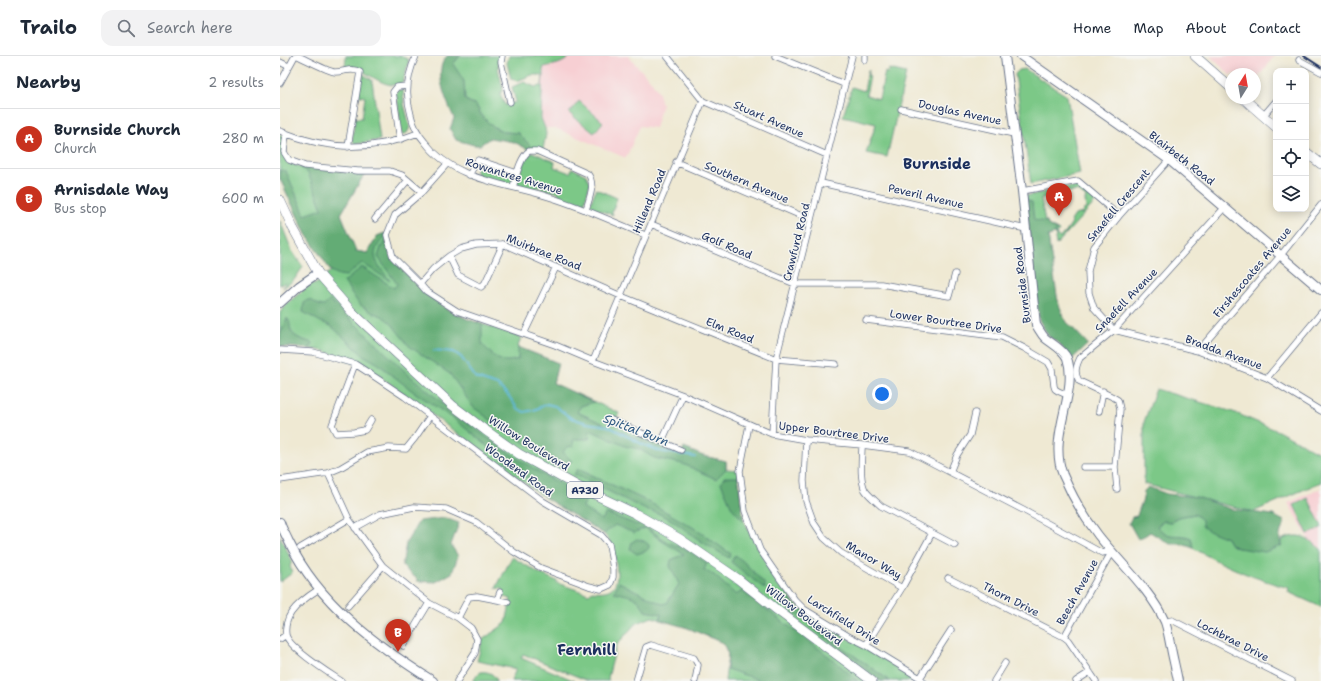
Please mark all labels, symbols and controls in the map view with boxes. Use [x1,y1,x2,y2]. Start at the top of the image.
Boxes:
search box [101,10,381,46]
text: Trailo [20,15,77,40]
icon: search [115,17,137,39]
text: Search here [147,18,233,38]
text: Home [1073,19,1112,37]
text: Map [1134,19,1164,37]
text: About [1186,19,1227,37]
text: Contact [1249,19,1301,37]
north arrow [1225,68,1261,104]
map controls [1273,68,1309,212]
button: + [1273,68,1309,104]
text: Nearby [16,71,81,93]
text: 2 results [208,74,264,91]
street label: Douglas Avenue [917,96,1003,129]
street label: Stuart Avenue [731,97,806,142]
button: − [1273,104,1309,140]
text: Burnside Church [54,120,181,140]
street label: Blairbeth Road [1146,128,1218,189]
text: A [24,130,34,147]
text: 280 m [222,130,264,147]
text: Church [54,140,97,157]
button: locate [1273,140,1309,176]
district label: Burnside [903,154,971,174]
street label: Rowantree Avenue [463,155,564,198]
street label: Southern Avenue [702,158,791,207]
street label: Snaefell Crescent [1083,166,1153,245]
street label: Hillend Road [629,167,670,236]
button: layers [1273,176,1309,212]
text: Arnisdale Way [54,180,169,200]
street label: Peveril Avenue [886,180,965,213]
pin: A [1046,183,1072,216]
text: B [25,190,33,207]
text: 600 m [221,190,264,207]
text: Bus stop [54,200,106,217]
street label: Crawfurd Road [780,201,813,283]
street label: Firshescoates Avenue [1210,224,1295,321]
street label: Golf Road [699,228,754,263]
street label: Muirbrae Road [504,231,584,274]
street label: Burnside Road [1010,246,1035,324]
street label: Snaefell Avenue [1092,265,1161,336]
street label: Lower Bourtree Drive [889,306,1003,337]
street label: Elm Road [703,314,756,347]
street label: Bradda Avenue [1183,332,1264,373]
your location [872,384,892,404]
water label: Spittal Burn [601,410,671,450]
street label: Willow Boulevard [485,413,572,474]
street label: Upper Bourtree Drive [778,418,890,447]
street label: Woodend Road [481,440,556,500]
road number: A730 [567,482,603,498]
street label: Manor Way [843,538,904,583]
street label: Beech Avenue [1053,556,1102,628]
street label: Thorn Drive [980,579,1042,620]
street label: Willow Boulevard [762,582,845,649]
street label: Larchfield Drive [804,592,883,649]
street label: Lochbrae Drive [1194,616,1271,665]
pin: B [385,619,411,652]
district label: Fernhill [557,640,617,660]

